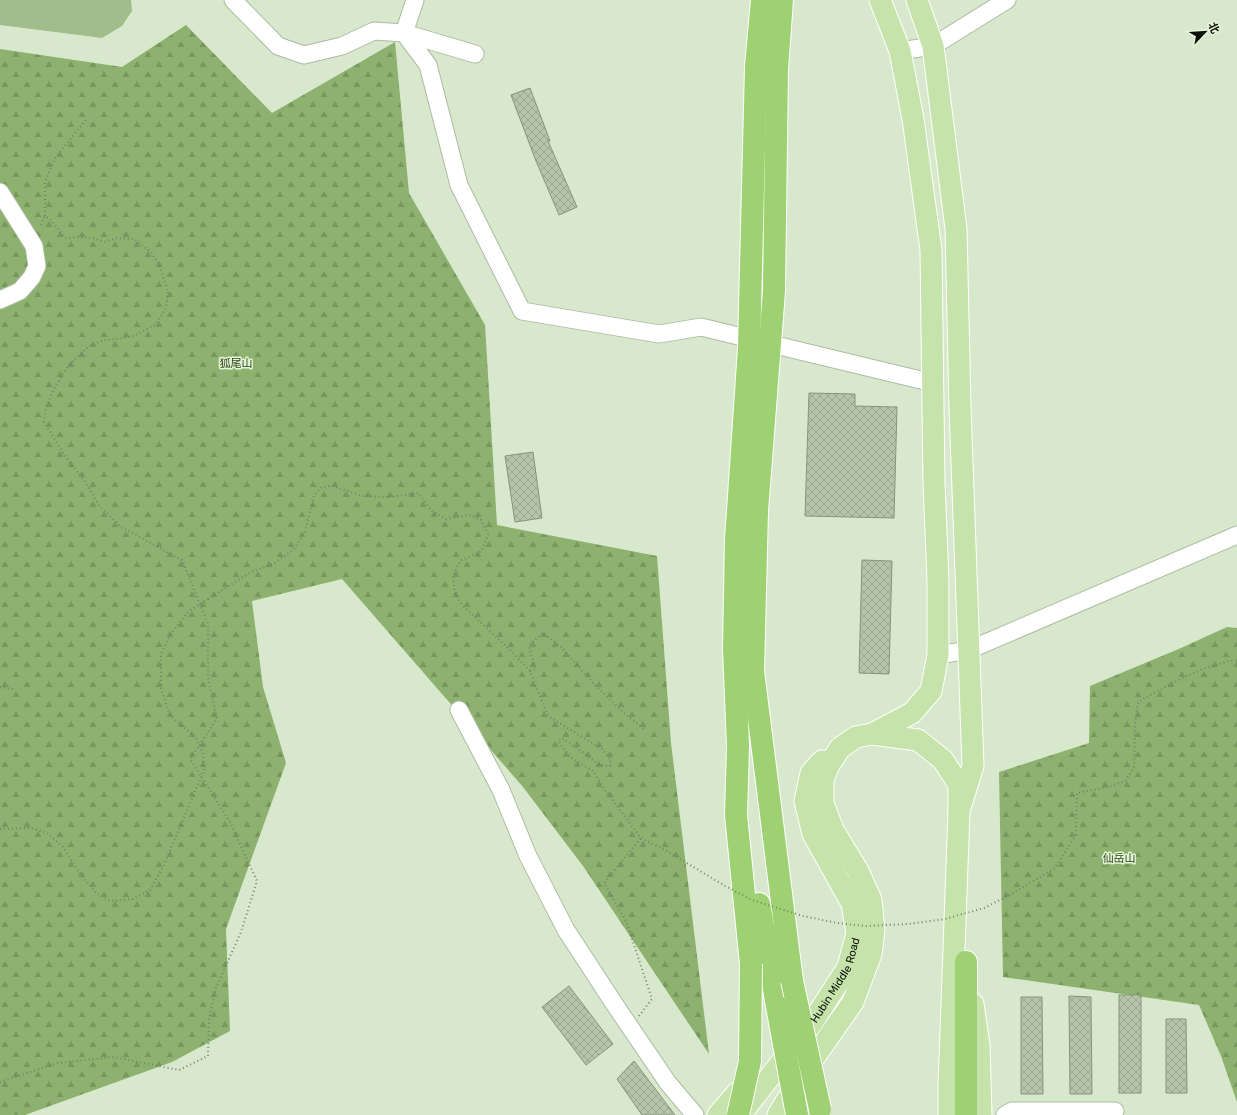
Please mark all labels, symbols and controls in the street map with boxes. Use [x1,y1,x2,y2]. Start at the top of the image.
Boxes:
north arrow [1185,12,1225,52]
text: 北 [1205,20,1222,36]
park label: 狐尾山 [220,357,253,370]
park label: 仙岳山 [1103,852,1136,865]
street label: Hubin Middle Road [808,936,862,1025]

